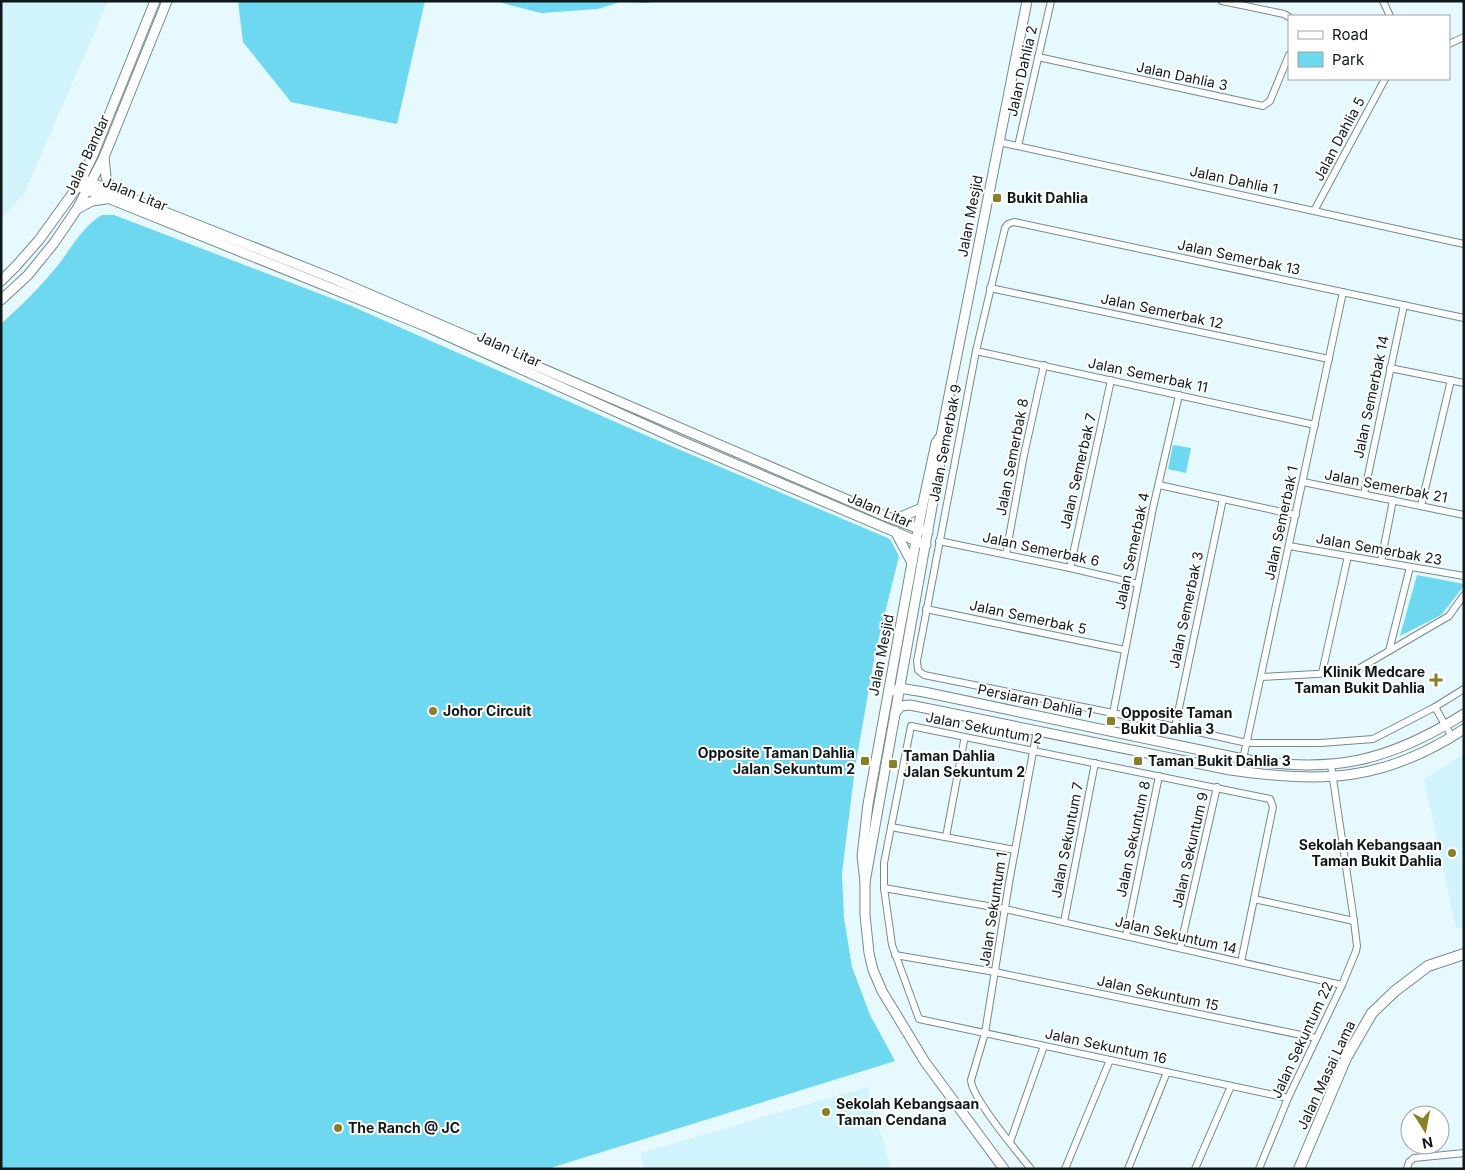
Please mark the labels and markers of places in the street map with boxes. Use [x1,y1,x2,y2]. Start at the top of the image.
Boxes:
place label: Bukit Dahlia [1007,189,1088,206]
marker: Bukit Dahlia [991,192,1003,204]
place label: Klinik Medcare Taman Bukit Dahlia [1295,663,1425,696]
marker: Klinik Medcare Taman Bukit Dahlia [1429,673,1443,687]
place label: Johor Circuit [443,702,531,719]
place label: Opposite Taman Bukit Dahlia 3 [1121,704,1232,737]
marker: Johor Circuit [427,705,439,717]
marker: Opposite Taman Bukit Dahlia 3 [1105,715,1117,727]
place label: Opposite Taman Dahlia Jalan Sekuntum 2 [698,744,855,777]
place label: Taman Dahlia Jalan Sekuntum 2 [903,747,1025,780]
place label: Taman Bukit Dahlia 3 [1148,752,1291,769]
marker: Opposite Taman Dahlia Jalan Sekuntum 2 [859,755,871,767]
marker: Taman Bukit Dahlia 3 [1132,755,1144,767]
marker: Taman Dahlia Jalan Sekuntum 2 [887,758,899,770]
place label: Sekolah Kebangsaan Taman Bukit Dahlia [1299,836,1442,869]
marker: Sekolah Kebangsaan Taman Bukit Dahlia [1446,847,1458,859]
place label: Sekolah Kebangsaan Taman Cendana [836,1095,979,1128]
marker: Sekolah Kebangsaan Taman Cendana [820,1106,832,1118]
place label: The Ranch @ JC [348,1119,460,1136]
marker: The Ranch @ JC [332,1122,344,1134]

